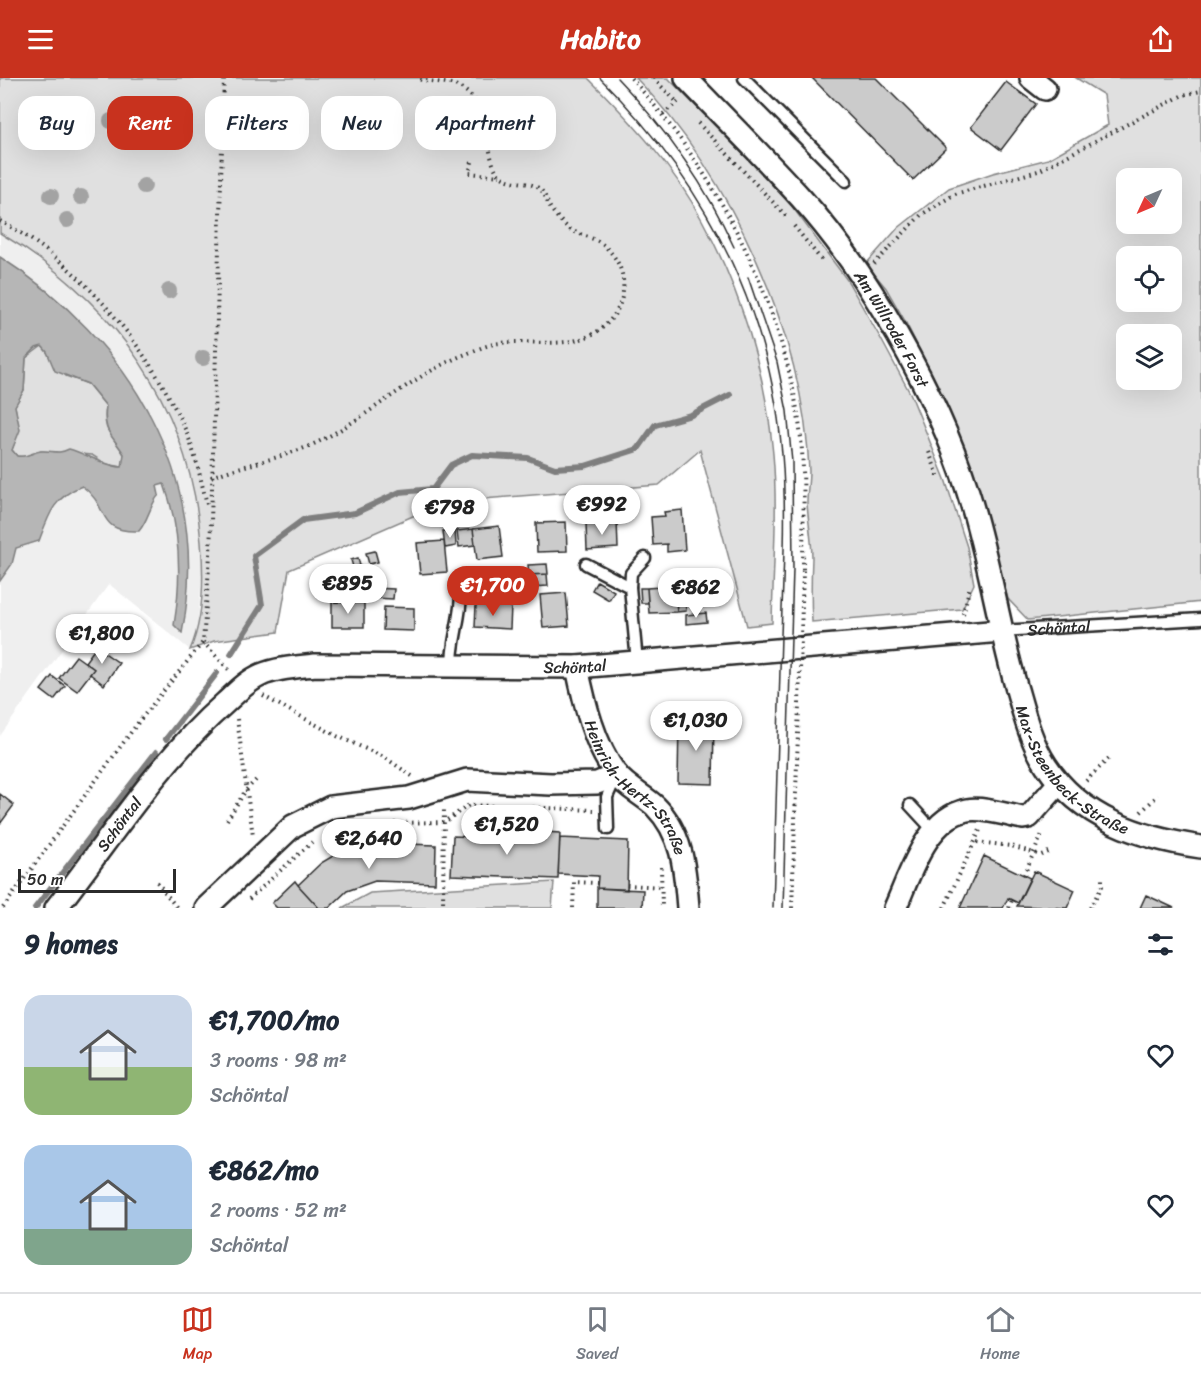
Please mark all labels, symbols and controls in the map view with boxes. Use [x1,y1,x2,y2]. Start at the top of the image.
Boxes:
text: Habito [560,15,641,63]
icon: menu [24,23,57,56]
icon: share [1144,23,1177,56]
chip: Buy [18,96,95,150]
chip: Rent [107,96,193,150]
chip: Filters [205,96,309,150]
chip: New [321,96,403,150]
chip: Apartment [415,96,556,150]
north arrow [1116,168,1182,234]
map controls [1116,168,1182,390]
button: locate [1116,246,1182,312]
street label: Am Willroder Forst [846,263,938,393]
button: layers [1116,324,1182,390]
pin: €992 [566,485,638,536]
text: €992 [577,487,627,522]
pin: €798 [414,488,486,539]
text: €798 [425,490,475,525]
pin: €895 [312,564,384,615]
text: €895 [323,566,373,601]
pin: €1,700 [444,566,542,617]
text: €1,700 [461,568,525,603]
pin: €862 [660,568,732,619]
text: €862 [672,570,720,605]
street label: Schöntal [1027,611,1092,644]
pin: €1,800 [53,614,151,665]
text: €1,800 [70,616,134,651]
street label: Schöntal [543,650,608,682]
pin: €1,030 [647,701,745,752]
street label: Max-Steenbeck-Straße [1008,702,1134,842]
text: €1,030 [664,703,728,738]
street label: Heinrich-Hertz-Straße [576,716,695,858]
street label: Schöntal [89,790,150,858]
pin: €1,520 [458,805,556,856]
text: €1,520 [475,807,539,842]
pin: €2,640 [320,819,418,870]
text: €2,640 [336,821,402,856]
text: 50 m [27,865,63,894]
scale bar [18,866,176,894]
text: 9 homes [24,921,118,967]
icon: filters [1144,928,1177,961]
text: €1,700/mo [210,997,339,1043]
icon: home [72,1019,144,1091]
icon: heart [1144,1039,1177,1072]
text: 3 rooms · 98 m² [210,1043,347,1078]
text: Schöntal [210,1078,289,1113]
text: €862/mo [210,1147,319,1193]
icon: home [72,1169,144,1241]
icon: heart [1144,1189,1177,1222]
text: 2 rooms · 52 m² [210,1193,347,1228]
text: Schöntal [210,1228,289,1263]
tab: Map [181,1303,214,1368]
tab: Saved [576,1303,618,1368]
tab: Home [980,1303,1020,1368]

